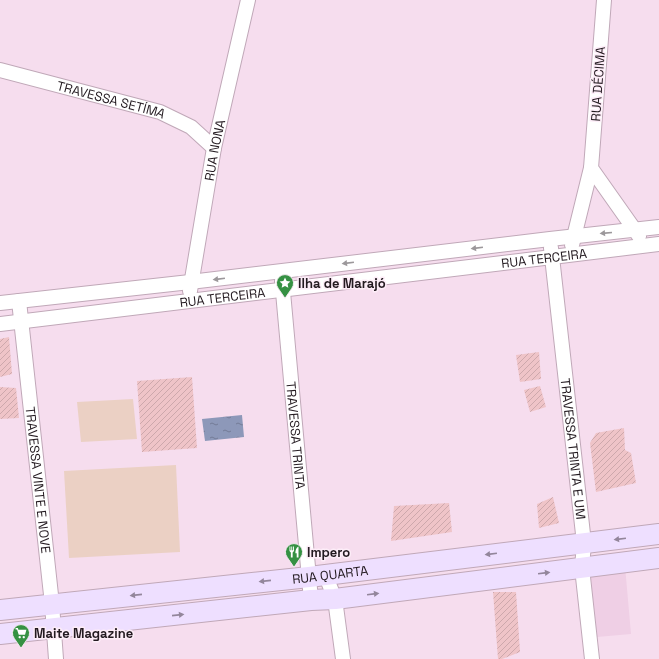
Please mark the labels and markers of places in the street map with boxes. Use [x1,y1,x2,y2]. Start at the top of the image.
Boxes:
place icon: Ilha de Marajó [275,273,295,298]
place label: Ilha de Marajó [298,275,386,292]
restaurant icon: Impero [284,542,304,567]
place label: Impero [307,544,350,561]
supermarket icon: Maite Magazine [11,623,31,648]
place label: Maite Magazine [34,625,133,642]

